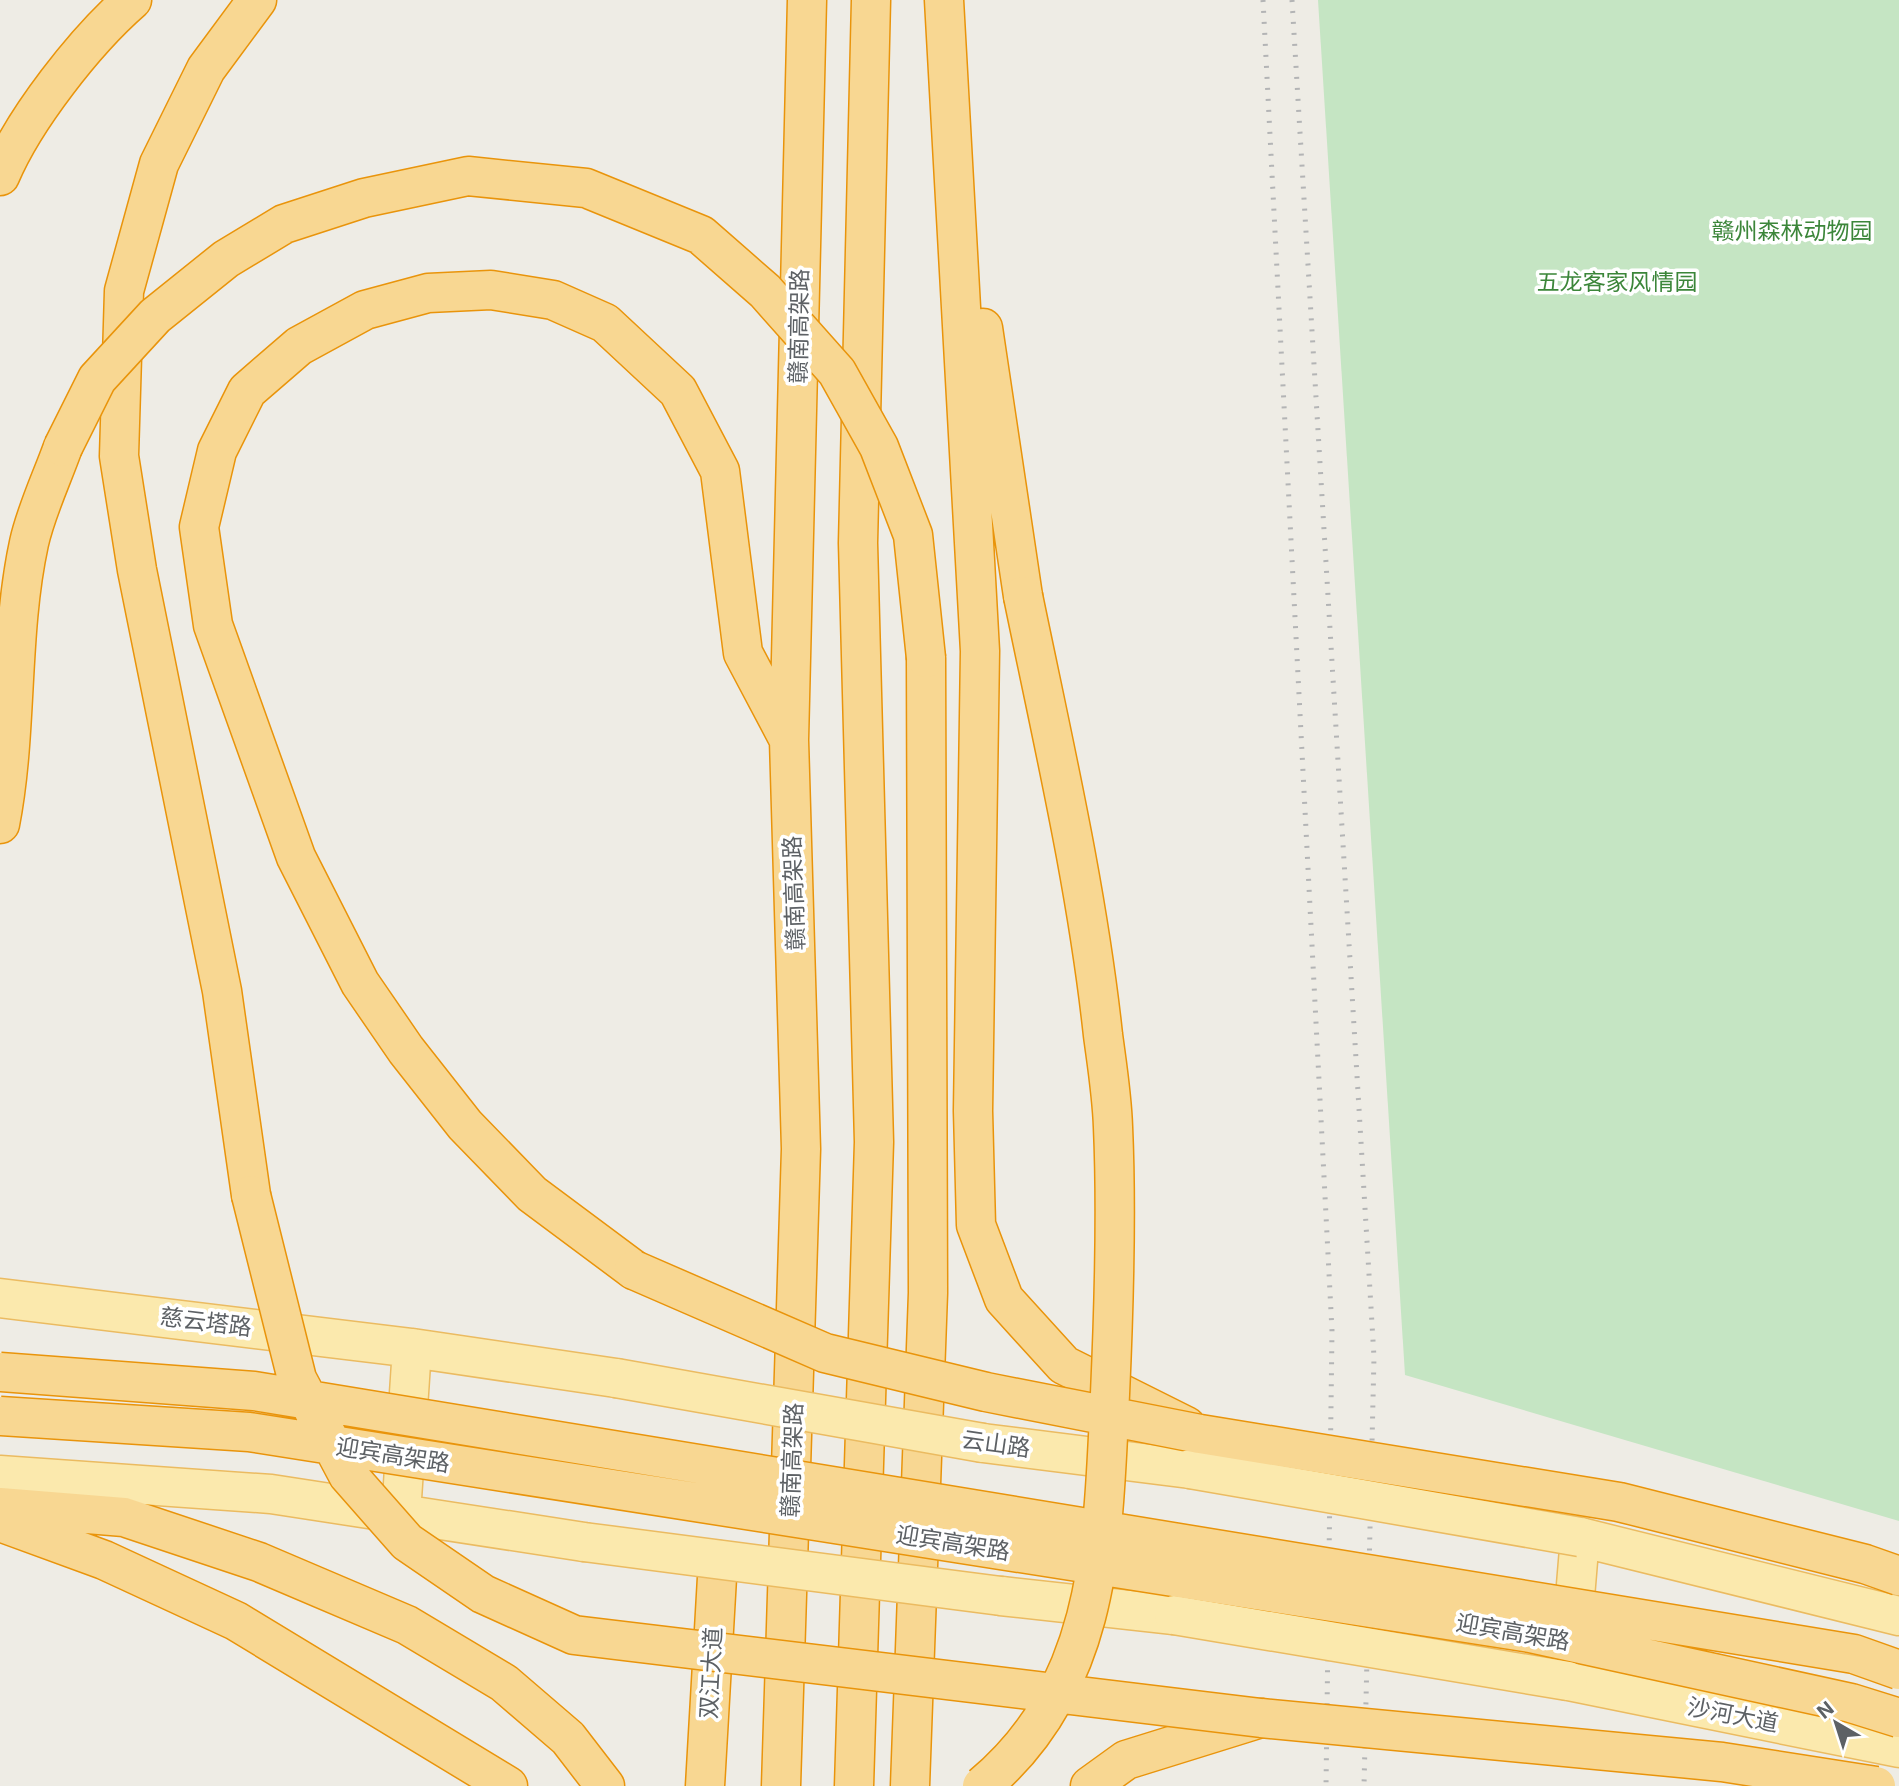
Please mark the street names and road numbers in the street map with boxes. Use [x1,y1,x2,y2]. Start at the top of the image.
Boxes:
street label: 赣南高架路 [784,268,814,384]
street label: 赣南高架路 [778,835,810,951]
street label: 慈云塔路 [159,1302,253,1342]
street label: 赣南高架路 [776,1402,808,1518]
street label: 云山路 [960,1425,1032,1463]
street label: 迎宾高架路 [334,1432,452,1478]
street label: 迎宾高架路 [894,1520,1012,1566]
street label: 迎宾高架路 [1454,1608,1572,1656]
street label: 双江大道 [695,1626,727,1720]
street label: 沙河大道 [1685,1692,1781,1738]

